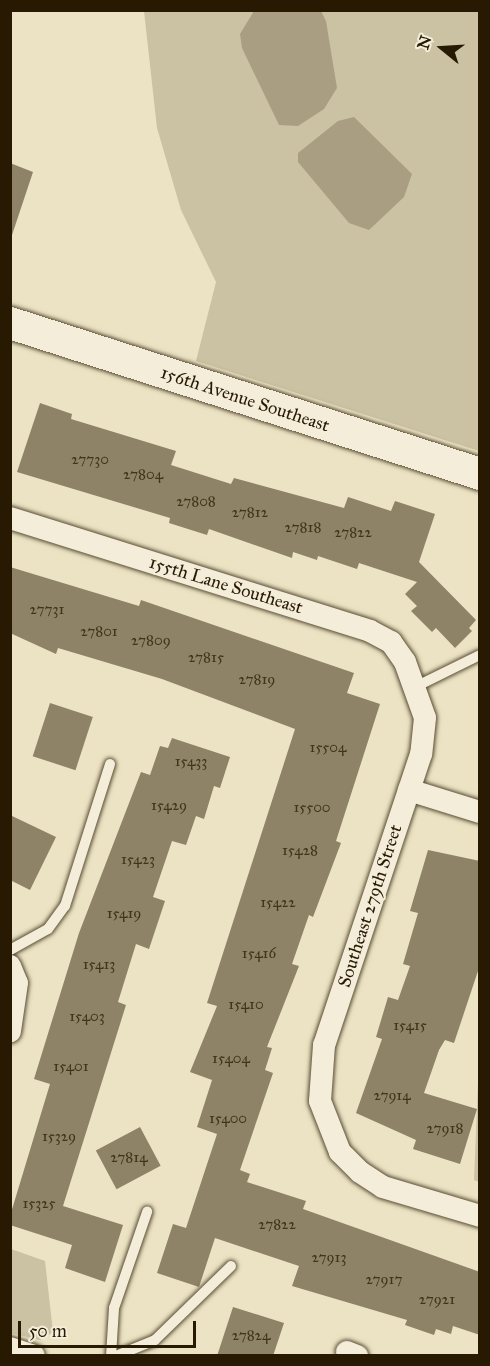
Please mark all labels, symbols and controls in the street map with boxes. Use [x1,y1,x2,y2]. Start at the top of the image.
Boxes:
north arrow [412,18,472,78]
text: N [413,33,436,52]
street label: 156th Avenue Southeast [158,361,332,437]
house number: 27730 [71,451,109,469]
house number: 27804 [123,466,163,484]
house number: 27808 [176,493,216,511]
house number: 27812 [232,504,268,522]
house number: 27818 [285,519,321,537]
house number: 27822 [334,524,372,542]
street label: 155th Lane Southeast [147,551,305,619]
house number: 27731 [30,601,64,619]
house number: 27801 [80,623,118,641]
house number: 27809 [131,632,171,650]
house number: 27815 [188,649,224,667]
house number: 27819 [239,671,275,689]
house number: 15504 [310,739,346,757]
house number: 15433 [175,753,207,771]
house number: 15429 [151,797,187,815]
house number: 15500 [293,799,331,817]
street label: Southeast 279th Street [333,822,407,990]
house number: 15428 [282,842,318,860]
house number: 15423 [121,851,155,869]
house number: 15422 [260,894,296,912]
house number: 15419 [107,905,141,923]
house number: 15416 [242,945,276,963]
house number: 15413 [83,956,115,974]
house number: 15410 [228,996,264,1014]
house number: 15403 [69,1008,105,1026]
house number: 15415 [393,1017,427,1035]
house number: 15404 [212,1050,250,1068]
house number: 15401 [53,1058,89,1076]
house number: 27914 [373,1087,411,1105]
house number: 15400 [209,1110,247,1128]
house number: 27918 [427,1120,463,1138]
house number: 15329 [42,1128,76,1146]
house number: 27814 [110,1149,148,1167]
house number: 15325 [22,1195,56,1213]
house number: 27822 [258,1216,296,1234]
house number: 27913 [312,1249,346,1267]
house number: 27917 [366,1271,402,1289]
house number: 27921 [419,1291,455,1309]
scale bar [21,1309,200,1347]
text: 50 m [29,1320,67,1342]
house number: 27824 [232,1327,270,1345]

